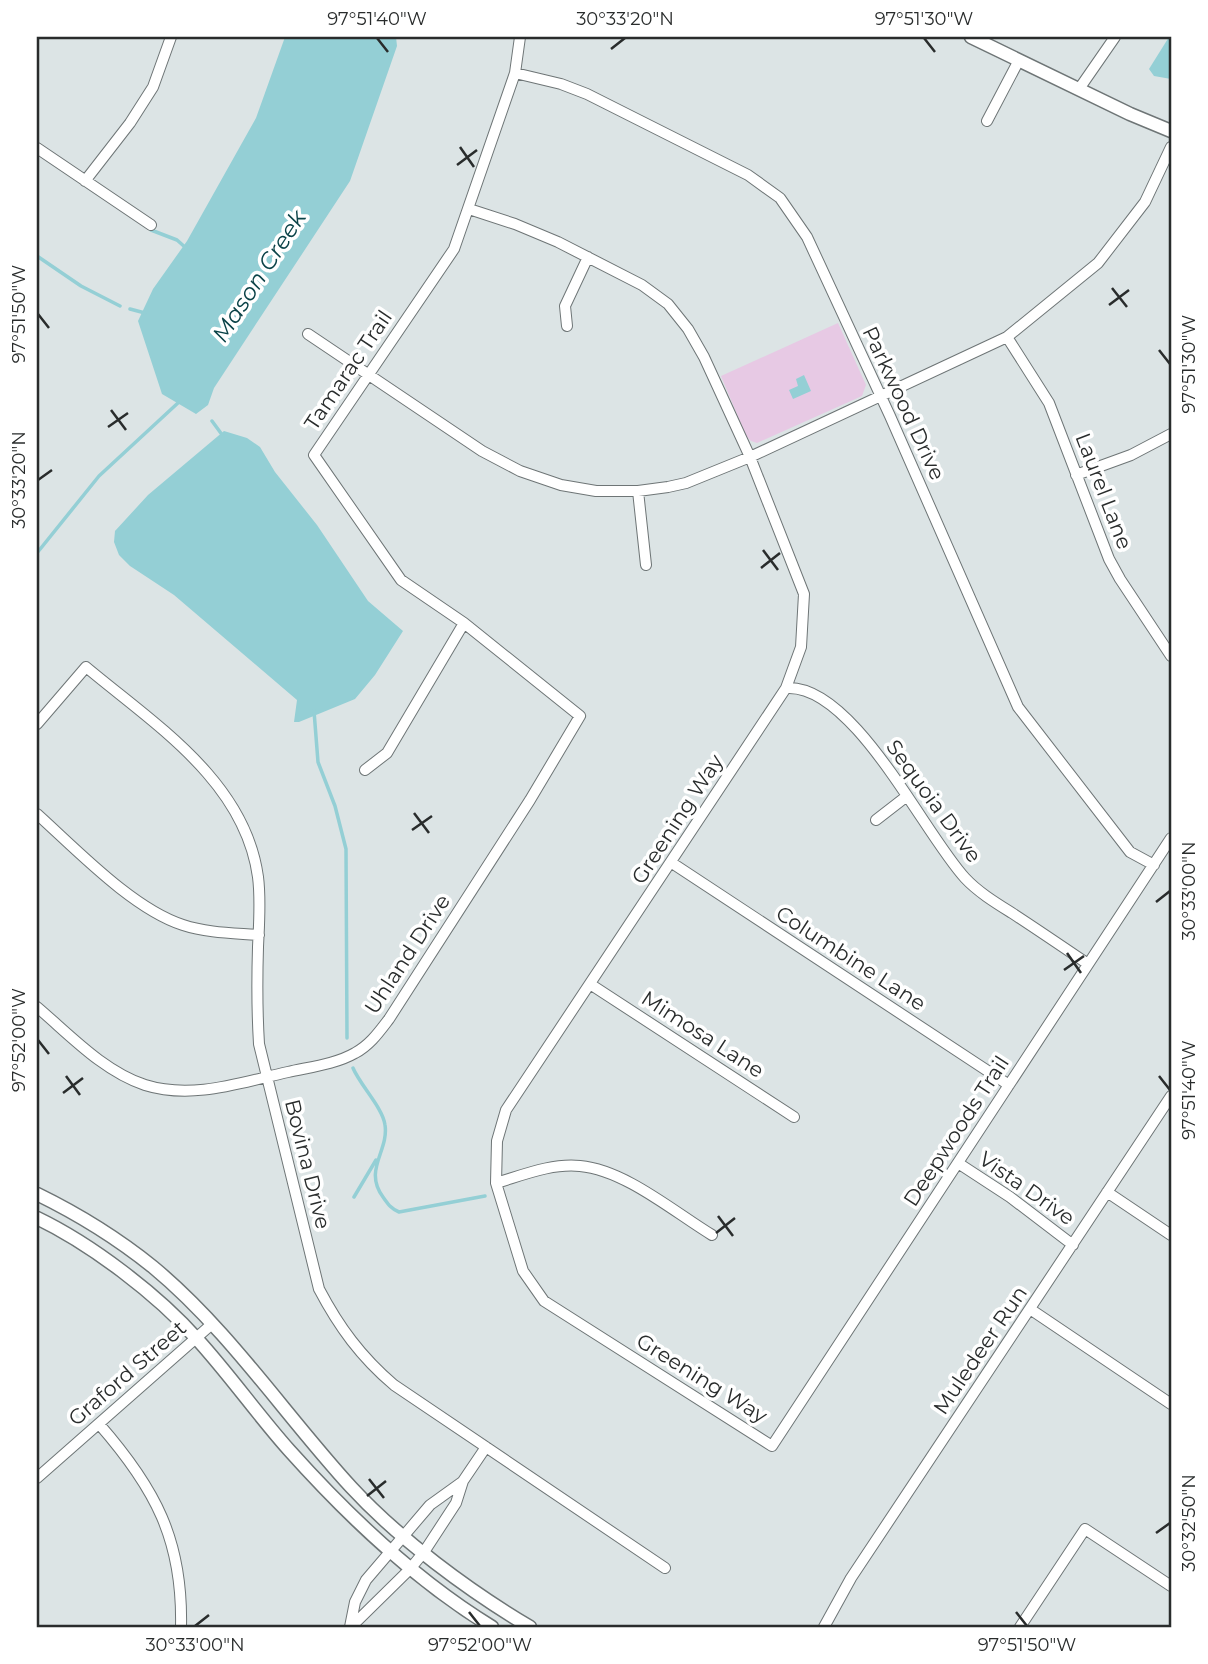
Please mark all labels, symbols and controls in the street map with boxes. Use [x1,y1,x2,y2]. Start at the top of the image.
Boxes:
text: 97°51'40"W [327,8,427,30]
text: 30°33'20"N [576,8,674,30]
text: 97°51'30"W [875,8,973,30]
water label: Mason Creek [206,204,313,347]
text: 97°51'50"W [8,265,30,363]
street label: Tamarac Trail [299,305,397,435]
text: 97°51'30"W [1178,315,1200,413]
street label: Parkwood Drive [857,322,951,484]
street label: Laurel Lane [1070,429,1138,553]
text: 30°33'20"N [8,431,30,529]
street label: Sequoia Drive [881,735,987,867]
street label: Greening Way [626,749,728,888]
text: 30°33'00"N [1178,841,1200,941]
street label: Uhland Drive [359,889,455,1019]
street label: Columbine Lane [771,900,931,1016]
street label: Mimosa Lane [637,985,769,1083]
text: 97°52'00"W [8,988,30,1092]
text: 97°51'40"W [1178,1040,1200,1140]
street label: Deepwoods Trail [898,1051,1014,1211]
street label: Bovina Drive [280,1097,336,1231]
street label: Vista Drive [974,1146,1080,1230]
street label: Muledeer Run [928,1281,1032,1419]
street label: Graford Street [63,1315,191,1431]
street label: Greening Way [632,1328,772,1428]
text: 30°32'50"N [1178,1474,1200,1572]
text: 30°33'00"N [145,1634,245,1656]
text: 97°52'00"W [428,1634,532,1656]
text: 97°51'50"W [978,1634,1076,1656]

